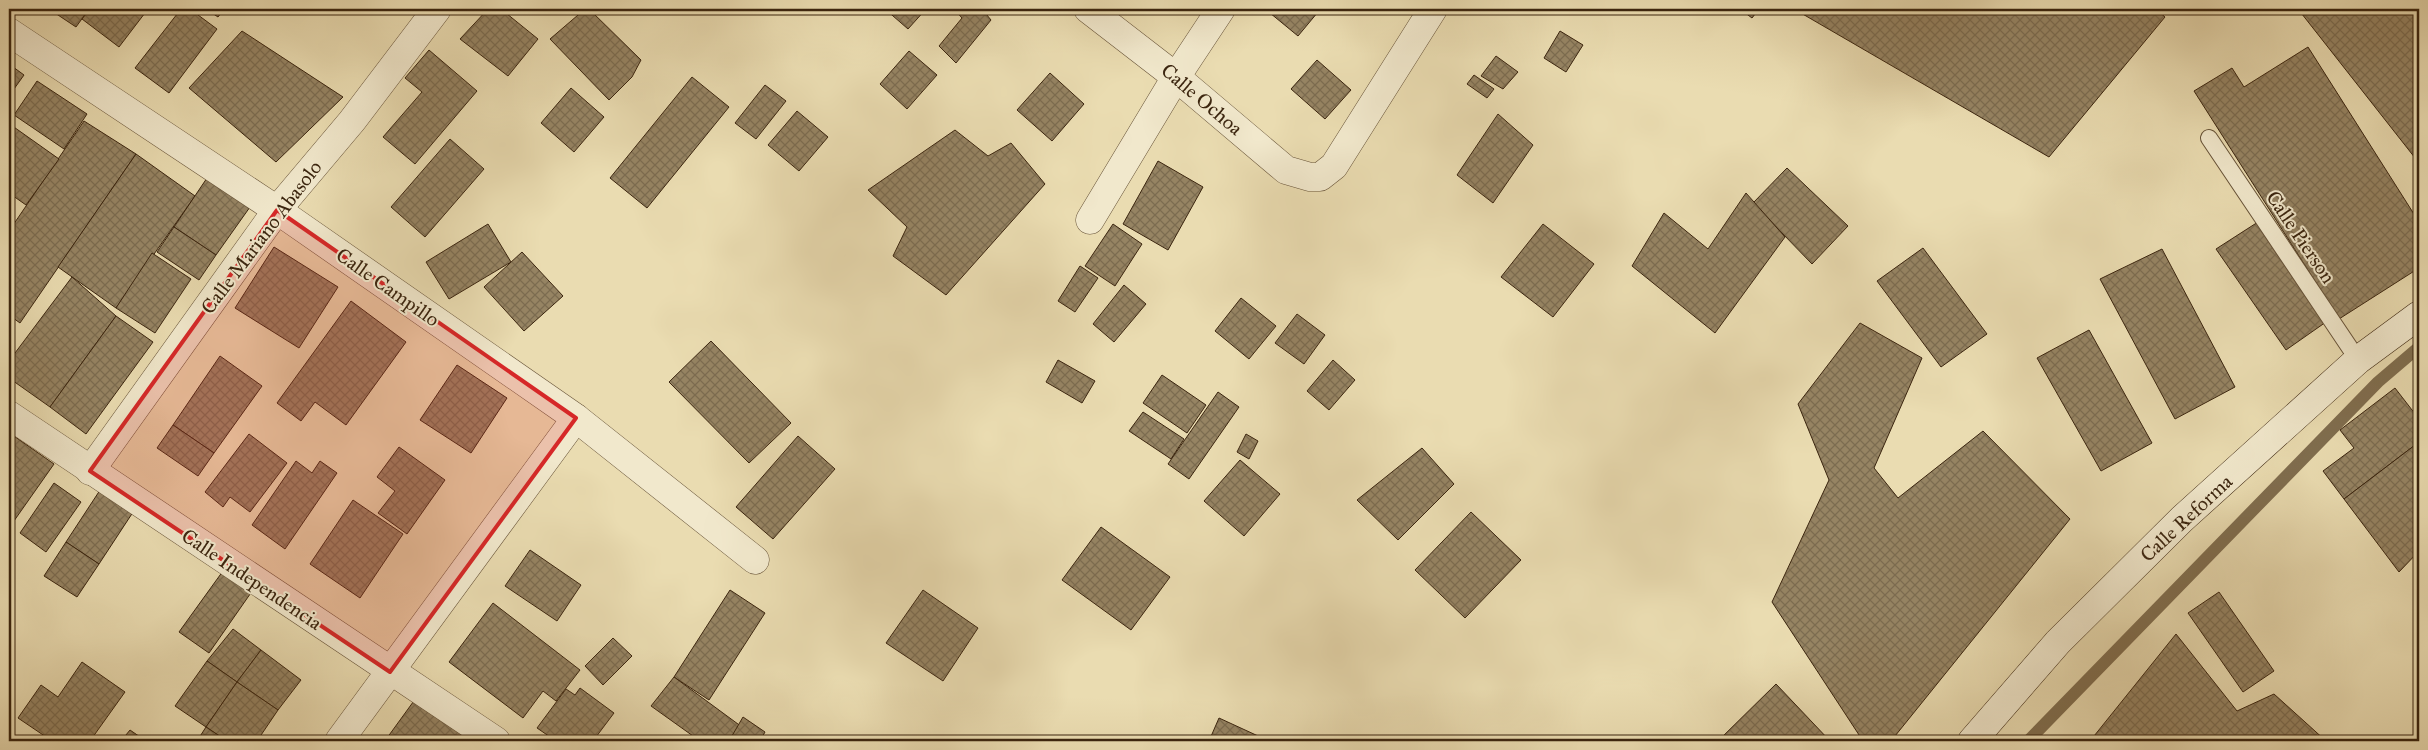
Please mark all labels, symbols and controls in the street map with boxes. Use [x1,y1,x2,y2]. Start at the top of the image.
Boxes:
street label: Calle Ochoa [1156,58,1248,140]
street label: Calle Mariano Abasolo [195,156,327,318]
street label: Calle Pierson [2261,186,2341,288]
street label: Calle Campillo [332,243,444,331]
street label: Calle Reforma [2135,469,2237,567]
street label: Calle Independencia [177,523,327,635]

